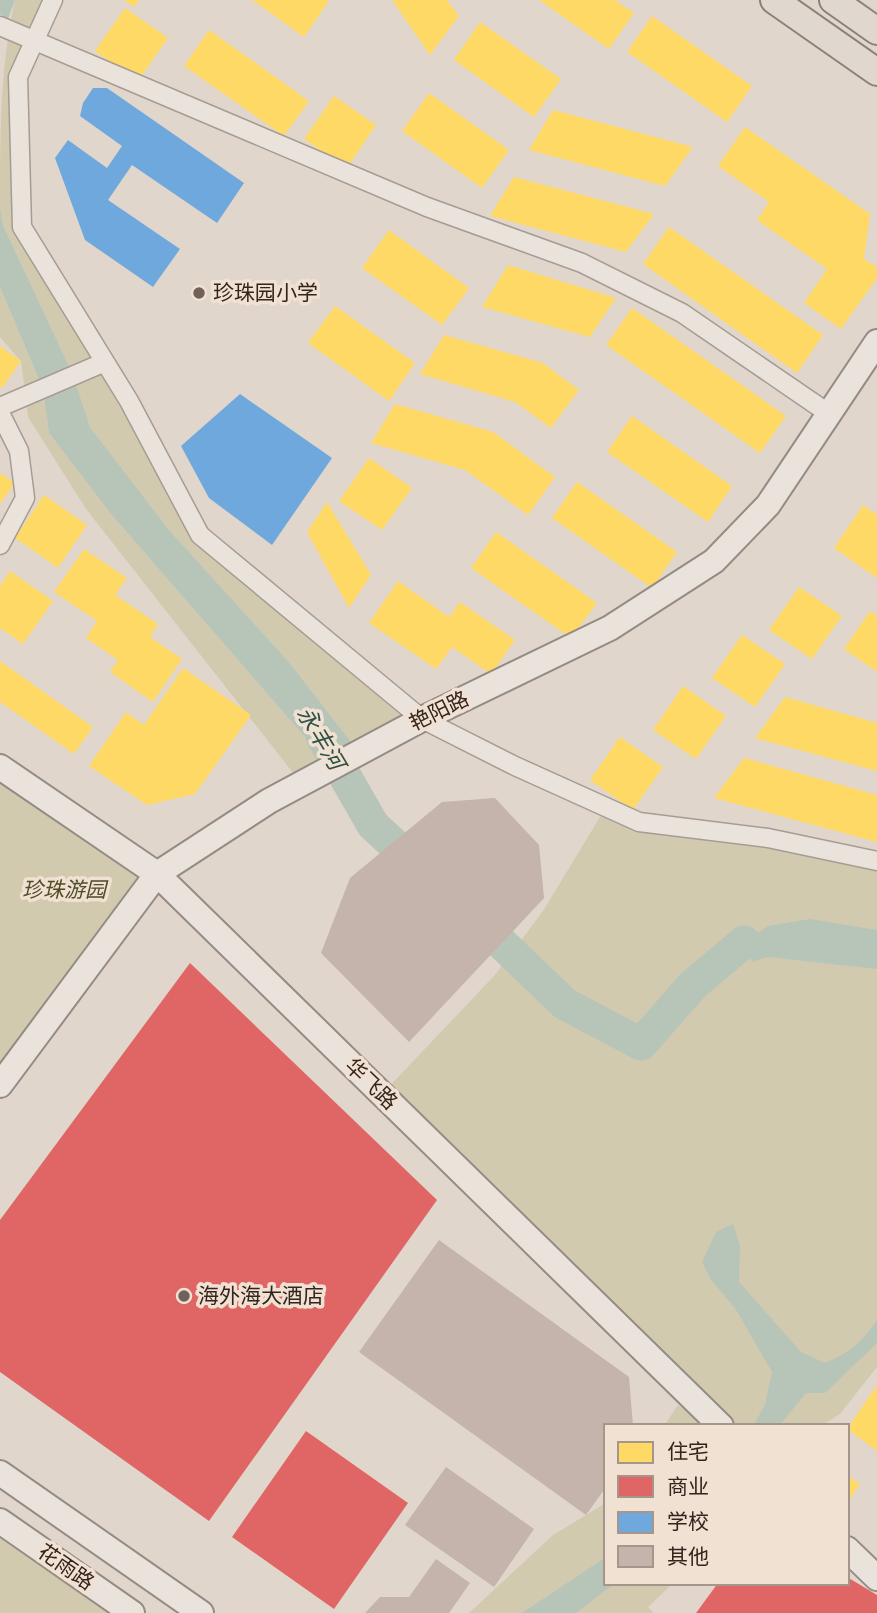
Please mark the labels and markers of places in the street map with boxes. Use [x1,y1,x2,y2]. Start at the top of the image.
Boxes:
place label: 珍珠园小学 [213,281,318,305]
marker: 珍珠园小学 [191,285,207,301]
place label: 海外海大酒店 [198,1284,324,1308]
marker: 海外海大酒店 [176,1288,192,1304]

